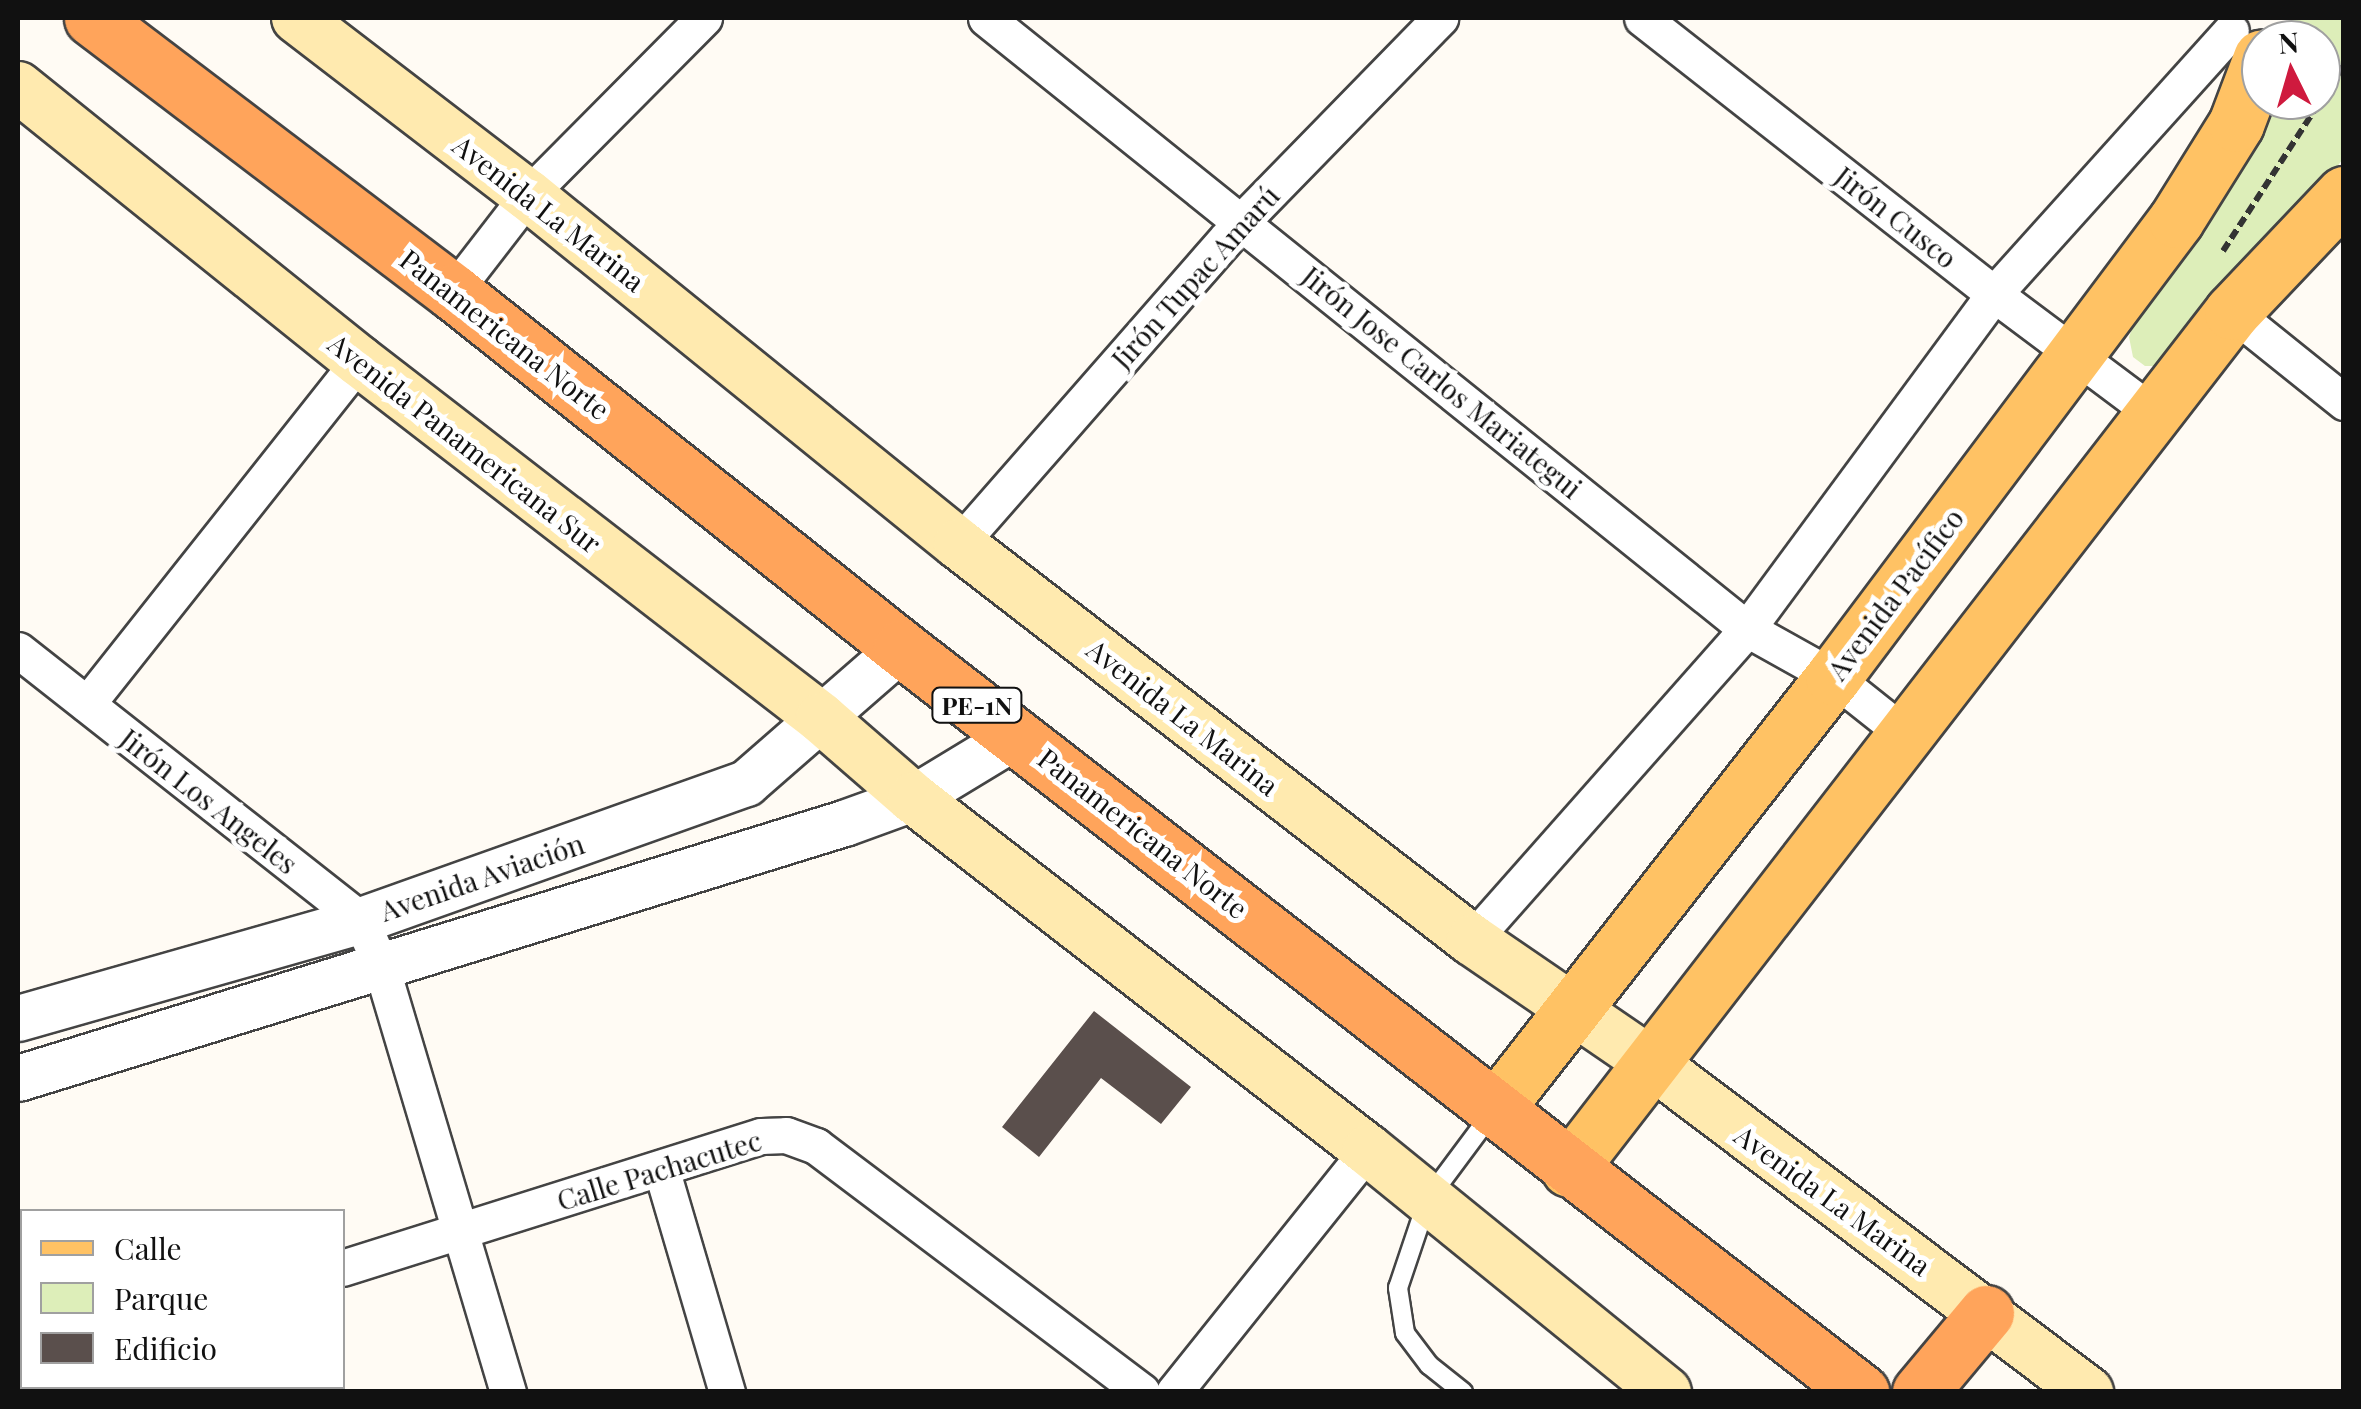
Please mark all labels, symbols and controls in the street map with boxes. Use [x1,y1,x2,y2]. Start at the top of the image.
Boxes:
north arrow [2241,20,2341,120]
text: N [2277,22,2300,61]
street label: Avenida La Marina [446,128,652,298]
street label: Jirón Cusco [1828,159,1964,275]
street label: Jirón Tupac Amarú [1104,178,1286,376]
street label: Panamericana Norte [393,242,617,426]
street label: Jirón Jose Carlos Mariategui [1296,259,1588,505]
street label: Avenida Panamericana Sur [322,326,608,560]
street label: Avenida Pacífico [1820,502,1970,686]
street label: Avenida La Marina [1080,632,1286,802]
road number: PE-1N [930,685,1024,725]
street label: Jirón Los Angeles [113,721,305,881]
street label: Panamericana Norte [1031,741,1255,925]
street label: Avenida Aviación [375,826,589,928]
street label: Avenida La Marina [1728,1118,1938,1282]
street label: Calle Pachacutec [553,1123,765,1217]
legend [20,1209,345,1389]
text: Calle [114,1228,182,1268]
text: Parque [114,1278,209,1318]
text: Edificio [114,1328,217,1368]

